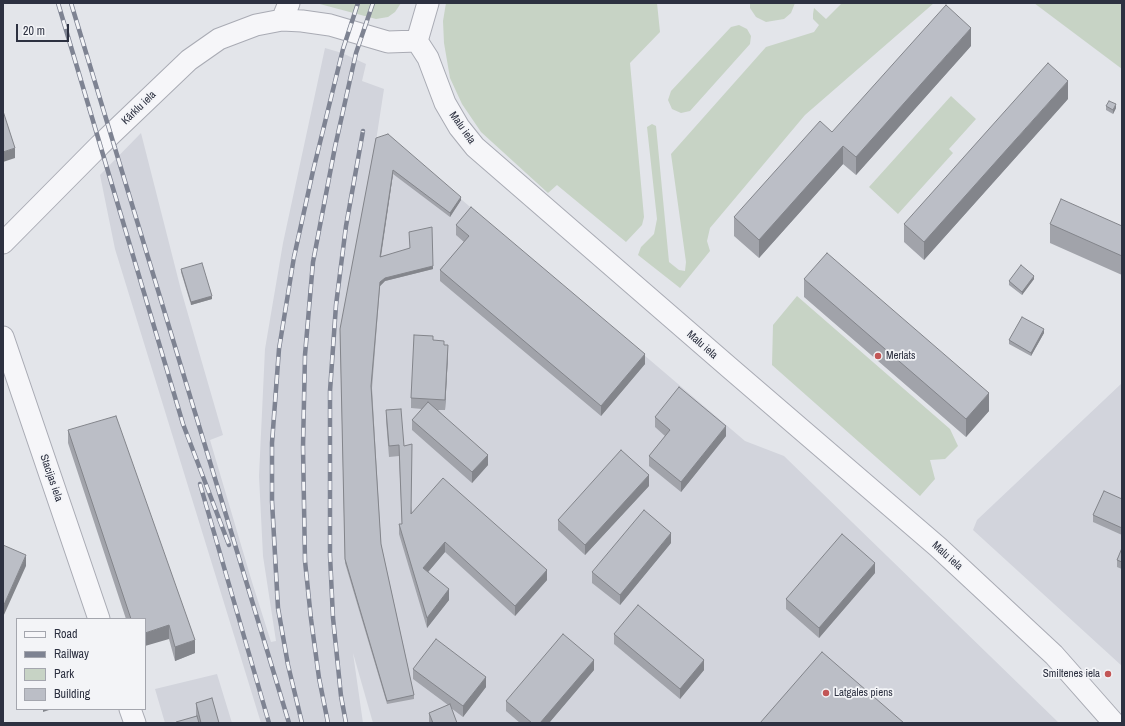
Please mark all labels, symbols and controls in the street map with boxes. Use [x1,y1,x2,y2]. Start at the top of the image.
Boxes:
scale bar [18,16,71,42]
text: 20 m [23,23,45,39]
street label: Kārklu iela [119,88,159,128]
street label: Malu iela [446,109,478,147]
street label: Malu iela [684,328,720,362]
place label: Merlats [886,349,916,363]
marker: Merlats [873,351,883,361]
street label: Stacijas iela [37,453,65,503]
street label: Malu iela [929,539,965,573]
legend [16,618,146,710]
text: Road [54,626,78,642]
text: Railway [54,646,89,662]
text: Park [54,666,74,682]
place label: Smiltenes iela [1043,667,1100,681]
marker: Smiltenes iela [1103,669,1113,679]
text: Building [54,686,90,702]
place label: Latgales piens [834,686,893,700]
marker: Latgales piens [821,688,831,698]

